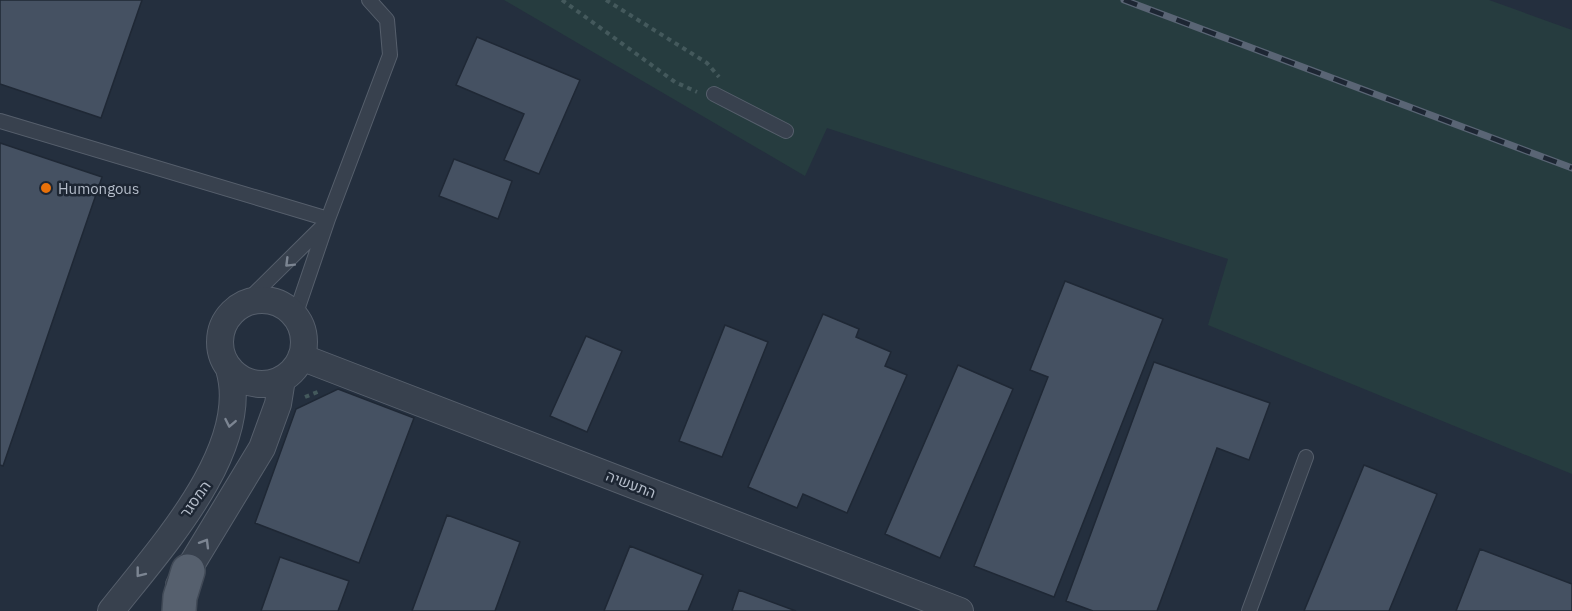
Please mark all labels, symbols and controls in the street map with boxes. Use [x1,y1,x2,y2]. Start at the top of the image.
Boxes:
place label: Humongous [58,179,139,198]
marker: Humongous [39,181,53,195]
one-way arrow [285,255,296,266]
one-way arrow [224,418,237,428]
street label: התעשיה [603,466,659,502]
street label: המסגר [175,477,215,521]
one-way arrow [197,539,209,549]
one-way arrow [137,566,148,577]

